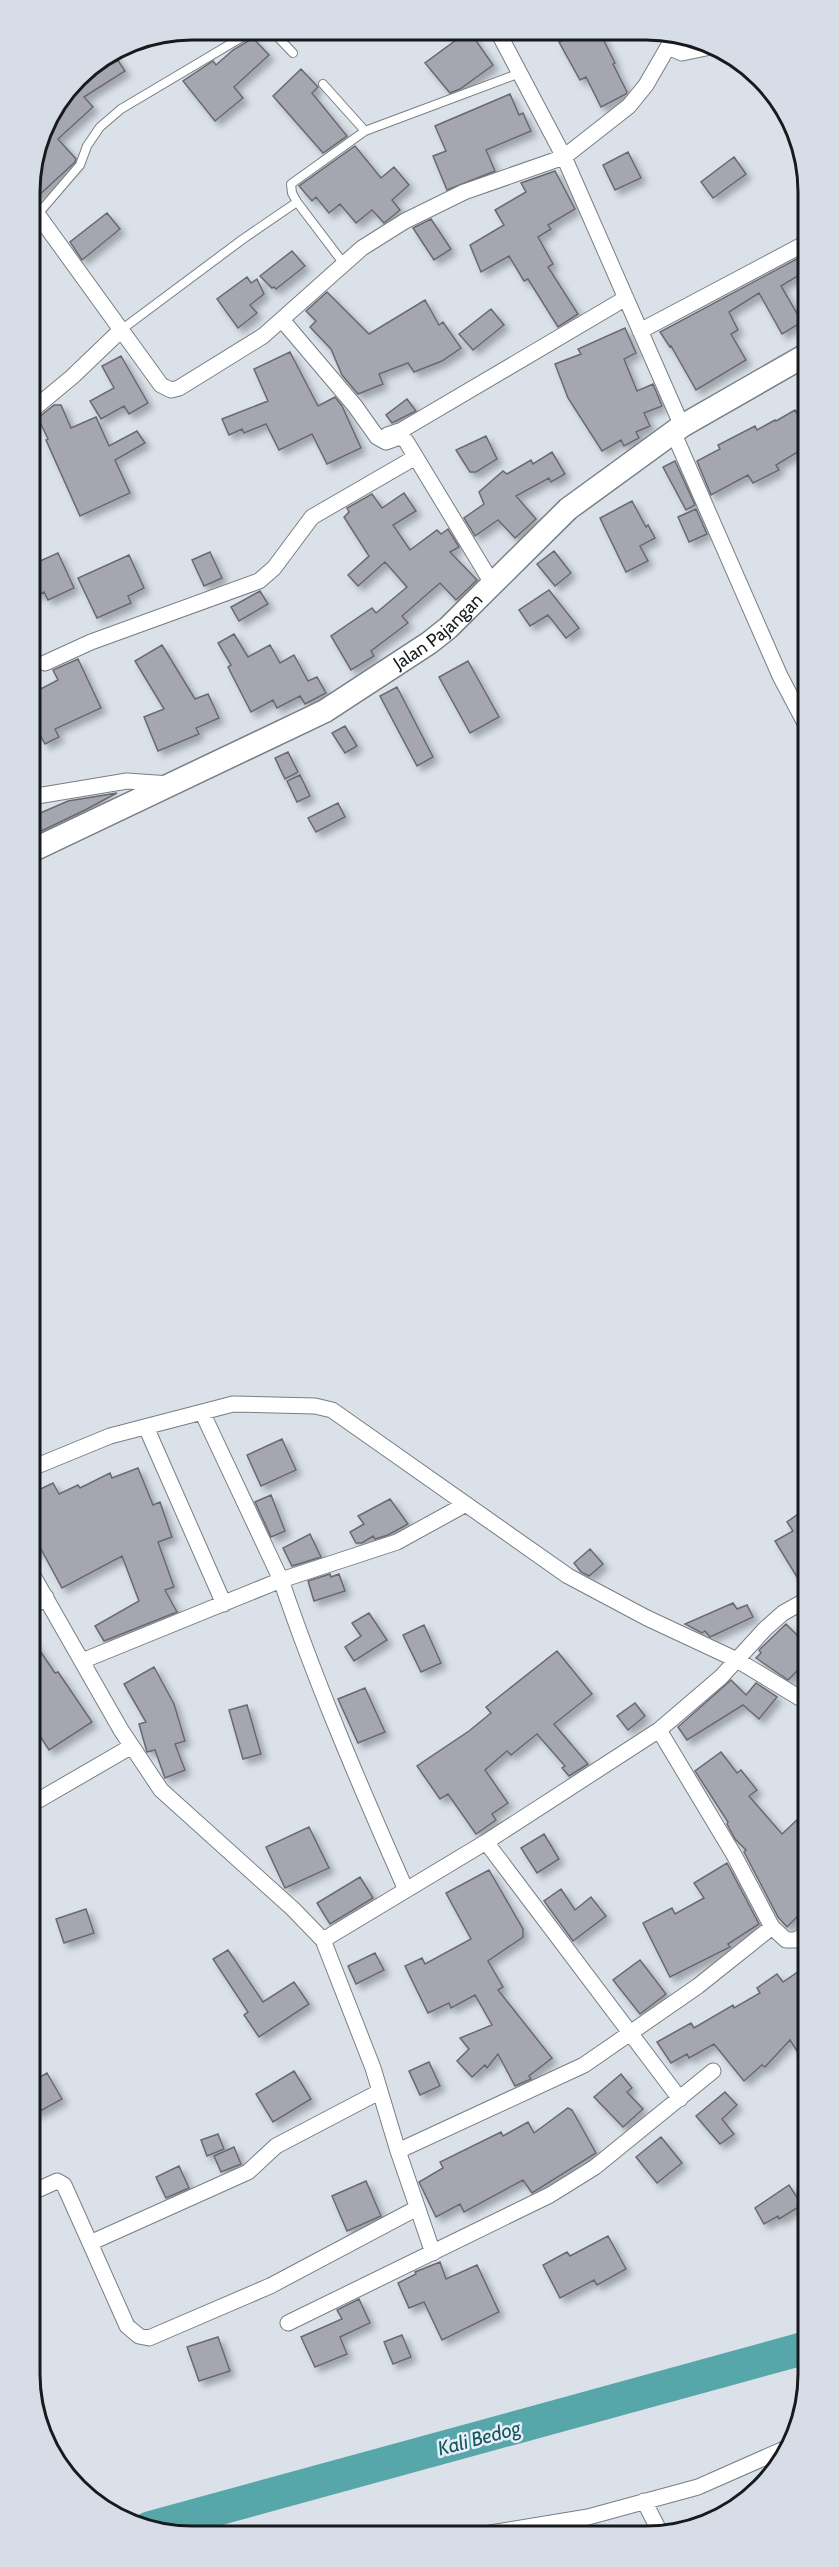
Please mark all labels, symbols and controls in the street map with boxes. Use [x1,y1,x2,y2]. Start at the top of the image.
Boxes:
street label: Jalan Pajangan [388,589,487,675]
water label: Kali Bedog [435,2415,524,2461]

